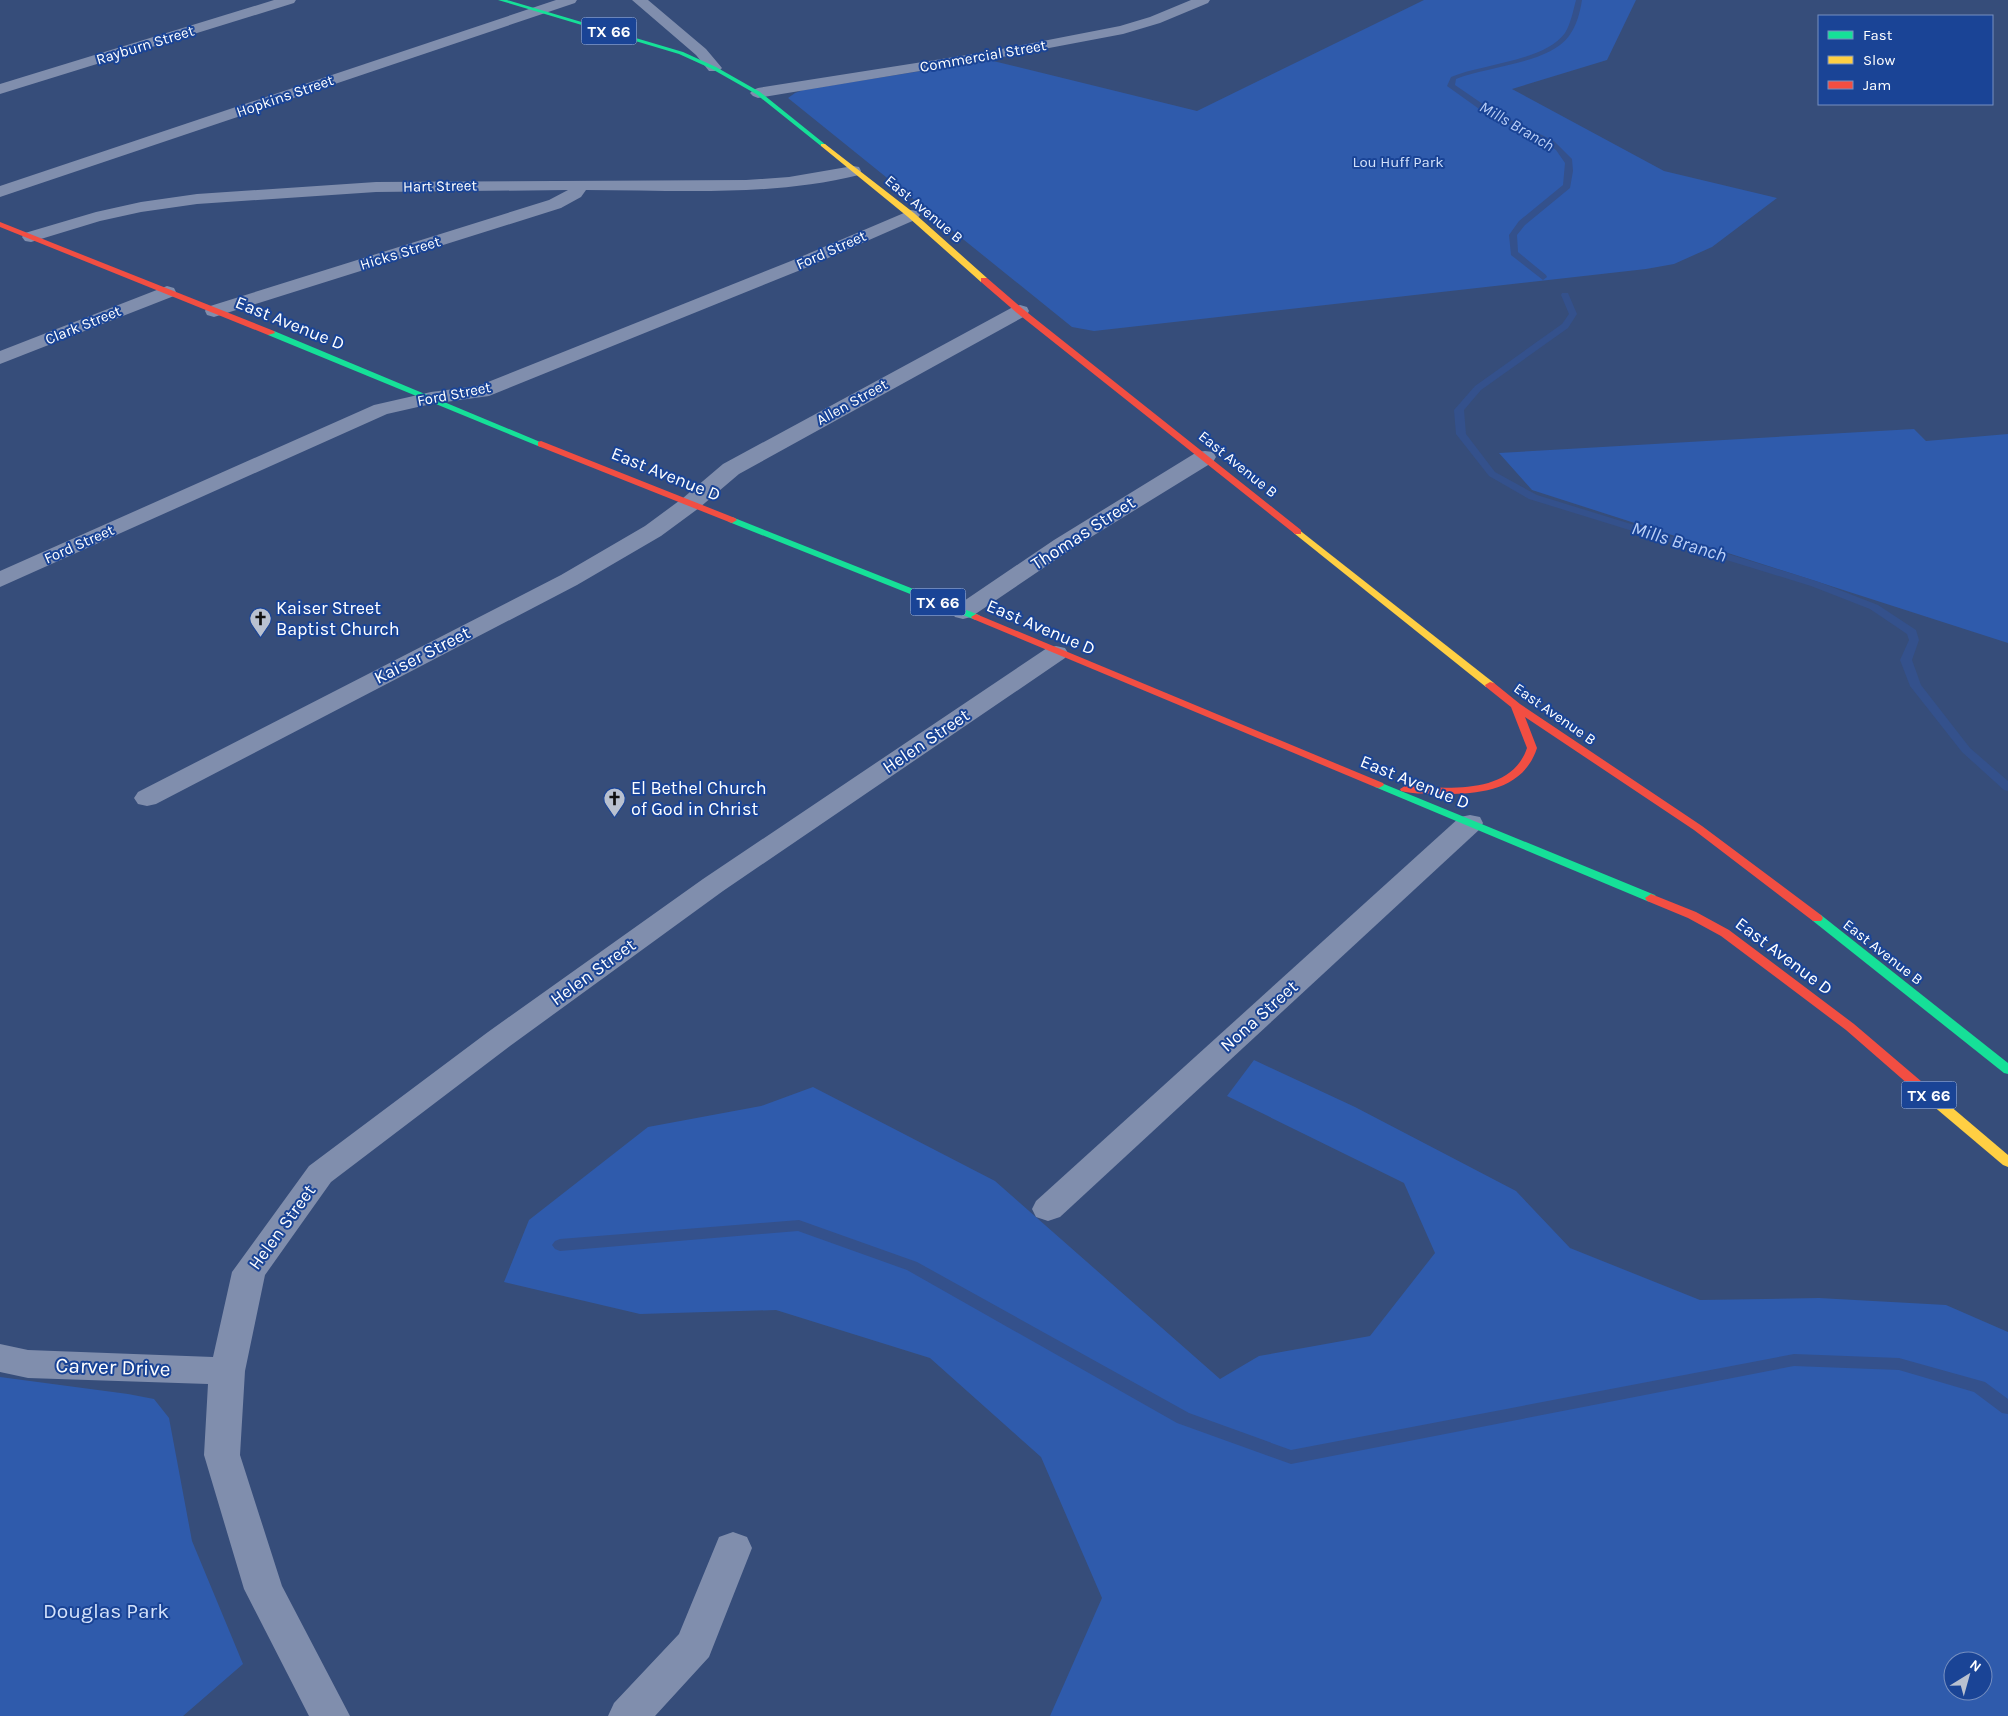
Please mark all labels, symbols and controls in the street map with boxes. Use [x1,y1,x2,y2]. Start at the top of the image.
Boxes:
legend [1818,15,1993,105]
road number: TX 66 [582,18,636,44]
street label: Rayburn Street [94,21,197,68]
text: Fast [1863,26,1893,44]
street label: Commercial Street [918,36,1048,76]
text: Slow [1863,51,1895,69]
street label: Hopkins Street [234,71,336,121]
text: Jam [1863,76,1891,94]
water label: Mills Branch [1476,97,1558,155]
park label: Lou Huff Park [1352,153,1444,171]
street label: East Avenue B [881,171,967,247]
street label: Hart Street [403,176,478,196]
street label: Ford Street [793,226,869,273]
street label: Hicks Street [358,232,443,274]
street label: East Avenue D [232,291,348,355]
street label: Clark Street [42,301,124,348]
street label: Allen Street [813,375,891,429]
street label: Ford Street [416,378,493,410]
street label: East Avenue B [1195,427,1281,501]
street label: East Avenue D [608,442,724,506]
street label: Thomas Street [1027,491,1139,575]
water label: Mills Branch [1629,517,1729,567]
street label: Ford Street [41,520,117,567]
road number: TX 66 [910,588,966,616]
street label: East Avenue D [983,594,1099,660]
place label: Kaiser Street Baptist Church [276,597,400,640]
church icon: Kaiser Street Baptist Church [248,606,272,637]
street label: Kaiser Street [370,621,474,689]
street label: East Avenue B [1511,679,1599,749]
street label: Helen Street [878,704,974,778]
street label: East Avenue D [1357,750,1473,814]
place label: El Bethel Church of God in Christ [631,777,767,820]
church icon: El Bethel Church of God in Christ [603,786,627,817]
street label: East Avenue D [1731,912,1837,1000]
street label: East Avenue B [1840,915,1926,989]
street label: Helen Street [546,934,640,1010]
street label: Nona Street [1216,975,1302,1056]
road number: TX 66 [1902,1082,1956,1108]
street label: Helen Street [244,1180,320,1274]
street label: Carver Drive [55,1353,171,1381]
park label: Douglas Park [43,1599,169,1623]
north arrow [1943,1651,1993,1701]
text: N [1966,1656,1985,1676]

